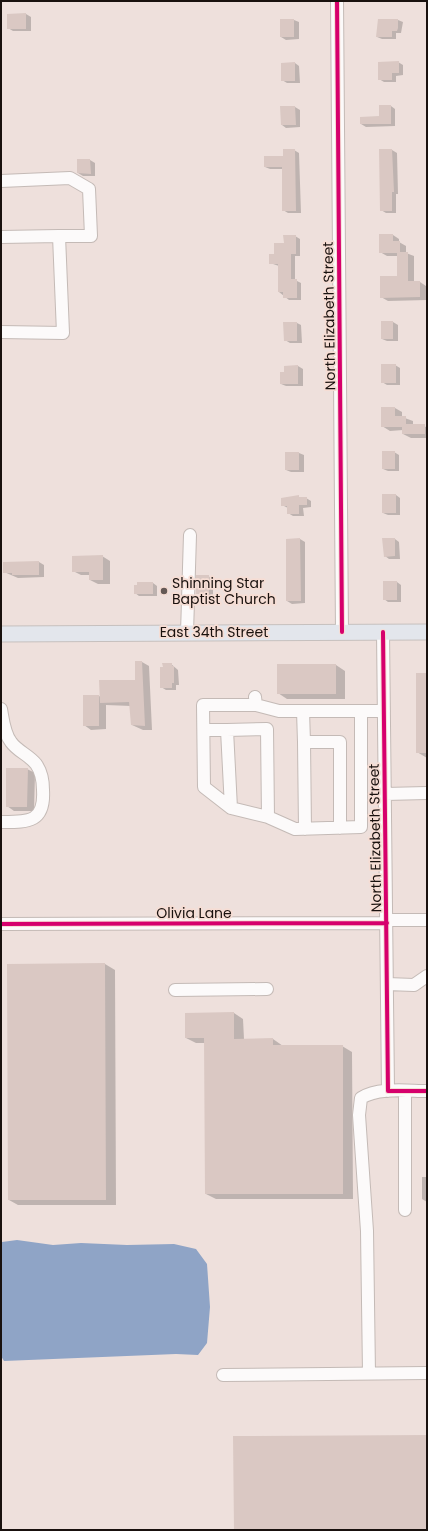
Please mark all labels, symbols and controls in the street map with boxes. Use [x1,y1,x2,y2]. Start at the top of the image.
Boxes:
street label: North Elizabeth Street [318,242,340,390]
place label: Shinning Star Baptist Church [172,573,276,609]
marker: Shinning Star Baptist Church [159,586,169,596]
street label: East 34th Street [160,622,268,642]
street label: North Elizabeth Street [364,764,386,912]
street label: Olivia Lane [156,903,232,923]

